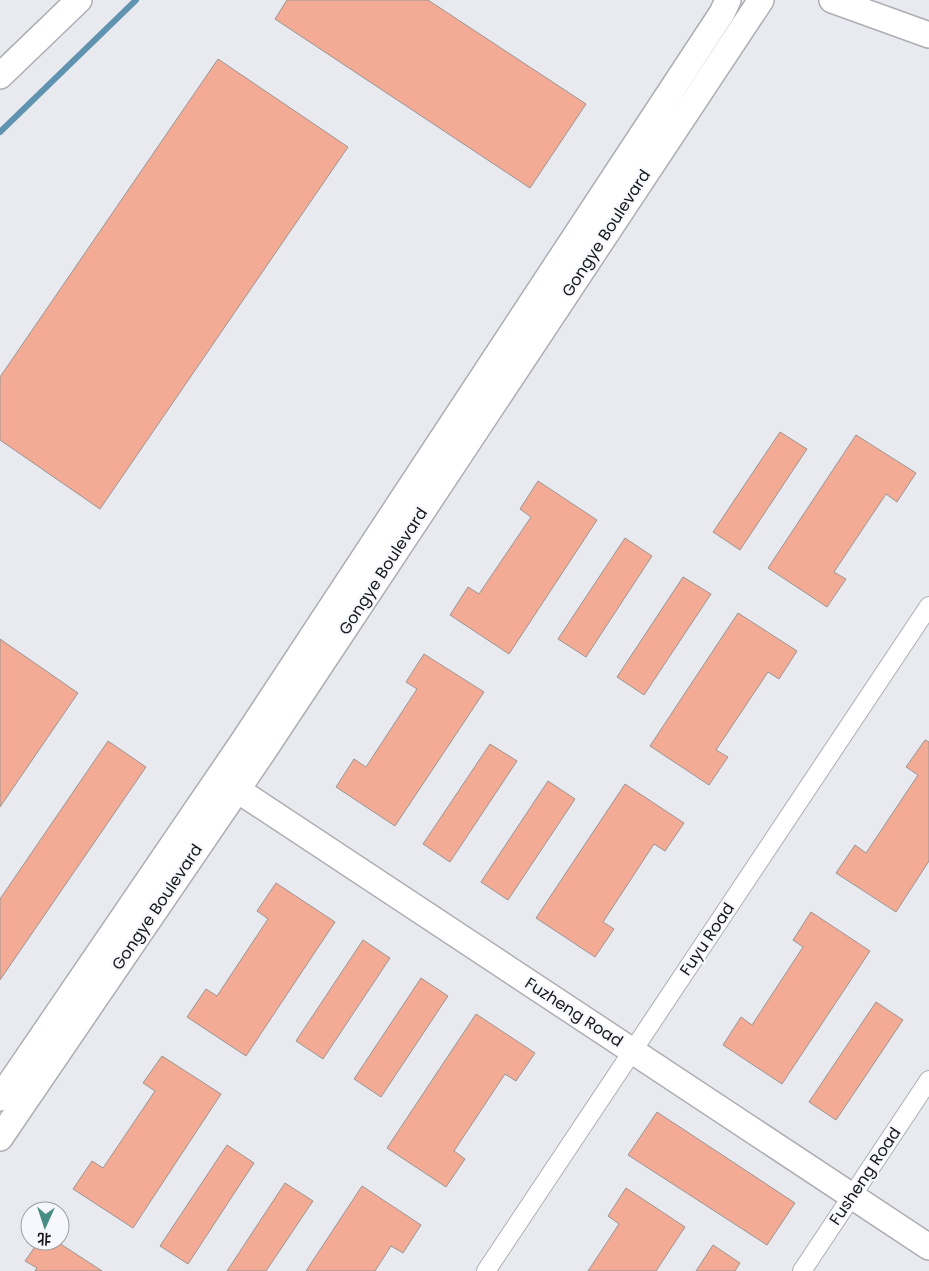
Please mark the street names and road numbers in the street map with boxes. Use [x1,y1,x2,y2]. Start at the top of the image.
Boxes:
street label: Gongye Boulevard [556,165,656,301]
street label: Gongye Boulevard [333,503,433,639]
street label: Gongye Boulevard [106,839,208,975]
street label: Fuyu Road [674,898,740,980]
street label: Fuzheng Road [520,972,628,1052]
street label: Fusheng Road [824,1122,906,1230]

